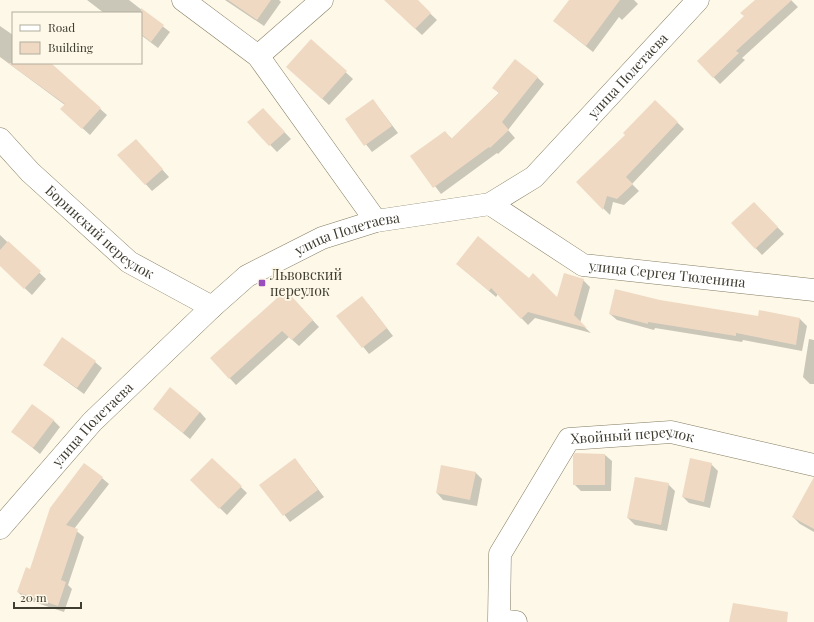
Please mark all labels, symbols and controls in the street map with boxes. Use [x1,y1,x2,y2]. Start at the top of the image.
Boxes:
legend [12,12,142,64]
text: Road [48,19,75,35]
street label: улица Полетаева [583,29,672,123]
text: Building [48,39,94,55]
street label: Боринский переулок [42,181,158,283]
street label: улица Полетаева [290,208,401,260]
street label: улица Сергея Тюленина [587,256,747,292]
place label: Львовский переулок [269,265,342,300]
marker: Львовский переулок [257,278,267,288]
street label: улица Полетаева [47,378,137,471]
street label: Хвойный переулок [570,422,696,448]
scale bar [14,584,81,610]
text: 20 m [20,589,47,605]

